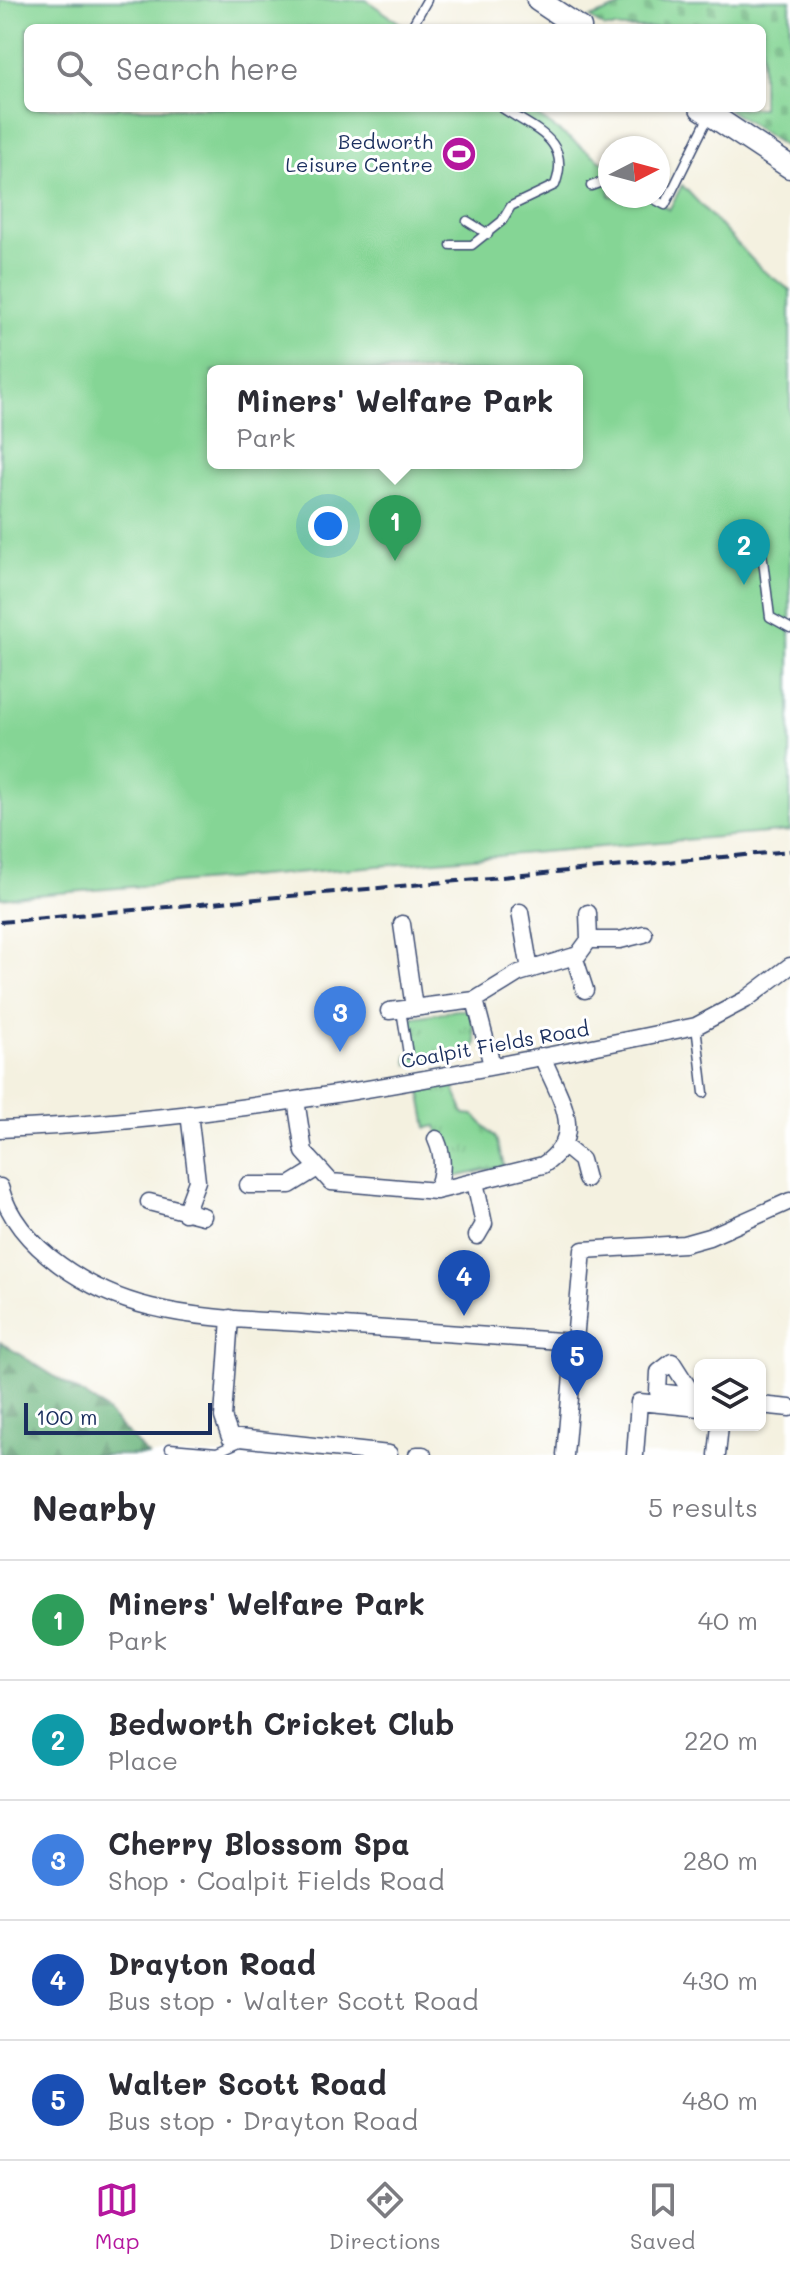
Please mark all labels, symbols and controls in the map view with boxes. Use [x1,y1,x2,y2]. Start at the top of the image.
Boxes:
search box [24,24,766,112]
icon: search [52,46,96,90]
text: Search here [116,48,299,88]
place label: Bedworth Leisure Centre [286,128,433,177]
sports icon: Bedworth Leisure Centre [440,135,478,173]
north arrow [598,136,670,208]
popup [207,365,583,469]
text: Miners' Welfare Park [237,380,553,420]
text: Park [237,420,296,454]
pin: 1 [369,495,421,561]
your location [308,506,348,546]
pin: 2 [718,519,770,585]
pin: 3 [314,986,366,1052]
street label: Coalpit Fields Road [399,1015,591,1073]
pin: 4 [438,1250,490,1316]
pin: 5 [551,1330,603,1396]
map controls [694,1359,766,1431]
button: layers [694,1359,766,1431]
scale bar [24,1399,212,1435]
text: 100 m [36,1402,98,1431]
text: Nearby [32,1485,157,1530]
text: 5 results [648,1490,758,1524]
text: Miners' Welfare Park [108,1583,425,1623]
text: 1 [52,1603,64,1637]
text: 40 m [698,1603,758,1637]
text: Park [108,1623,167,1657]
text: Bedworth Cricket Club [108,1703,454,1743]
text: 2 [51,1723,65,1757]
text: 220 m [684,1723,758,1757]
text: Place [108,1743,178,1777]
text: Cherry Blossom Spa [108,1823,410,1863]
text: 3 [50,1843,66,1877]
text: 280 m [683,1843,758,1877]
text: Shop · Coalpit Fields Road [108,1863,445,1897]
text: Drayton Road [108,1943,316,1983]
text: 4 [50,1963,66,1997]
text: 430 m [682,1963,758,1997]
text: Bus stop · Walter Scott Road [108,1983,479,2017]
text: Walter Scott Road [108,2063,386,2103]
text: 5 [50,2083,66,2117]
text: 480 m [682,2083,758,2117]
text: Bus stop · Drayton Road [108,2103,418,2137]
tab: Map [95,2178,140,2255]
tab: Directions [329,2178,441,2255]
tab: Saved [630,2178,695,2255]

